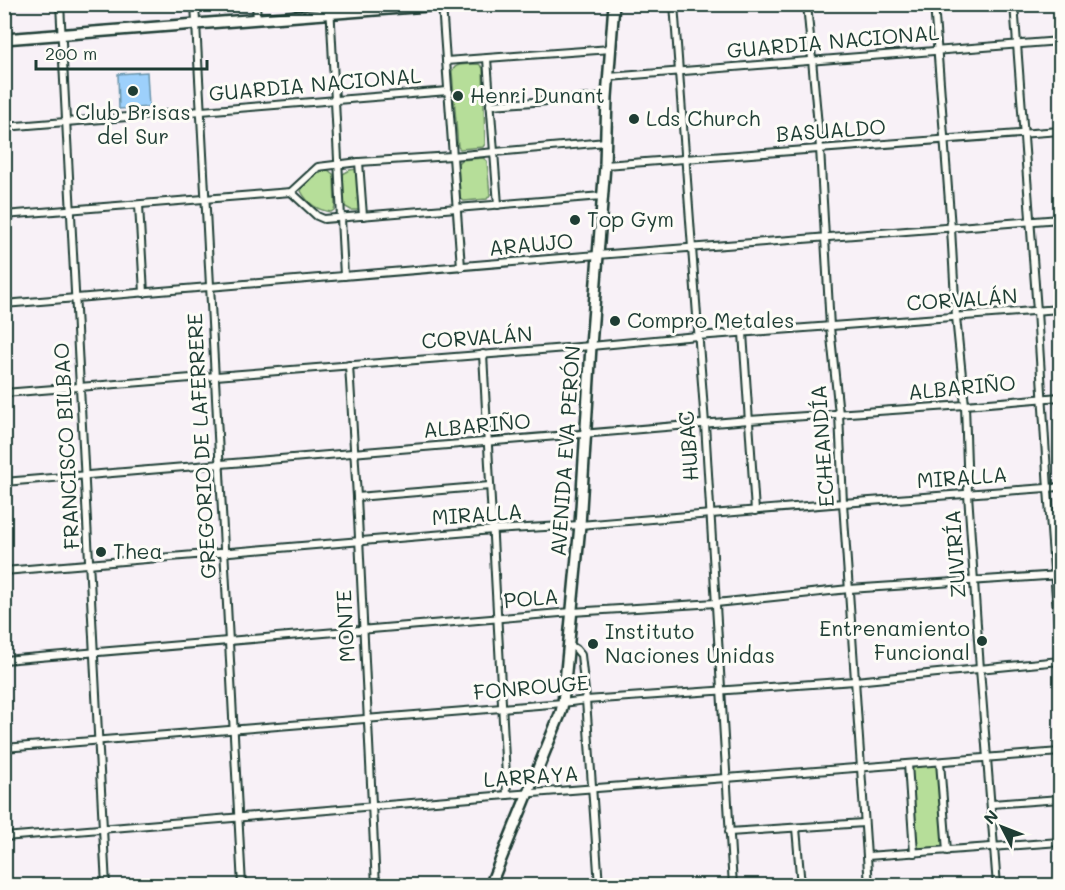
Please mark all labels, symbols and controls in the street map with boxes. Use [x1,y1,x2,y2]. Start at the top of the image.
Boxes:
street label: GUARDIA NACIONAL [726,18,940,63]
scale bar [36,33,207,71]
text: 200 m [45,41,97,65]
street label: GUARDIA NACIONAL [208,61,422,106]
place label: Henri Dunant [470,81,605,108]
marker: Club Brisas del Sur [126,84,140,98]
marker: Henri Dunant [451,89,465,103]
place label: Club Brisas del Sur [75,98,191,149]
place label: Lds Church [646,104,760,131]
marker: Lds Church [627,112,641,126]
street label: BASUALDO [775,112,887,147]
place label: Top Gym [587,205,674,232]
marker: Top Gym [568,213,582,227]
street label: ARAUJO [488,226,574,261]
street label: CORVALÁN [906,281,1018,316]
place label: Compro Metales [627,306,794,333]
street label: GREGORIO DE LAFERRERE [180,312,221,580]
marker: Compro Metales [608,314,622,328]
street label: CORVALÁN [421,319,533,354]
street label: FRANCISCO BILBAO [47,342,84,550]
street label: AVENIDA EVA PERÓN [544,345,585,557]
street label: ALBARIÑO [907,368,1017,405]
street label: ECHEANDÍA [804,384,839,508]
street label: ALBARIÑO [422,406,532,443]
street label: HUBAC [672,410,703,482]
street label: MIRALLA [916,460,1008,493]
street label: MIRALLA [431,497,523,530]
street label: ZUVIRÍA [938,509,971,599]
place label: Thea [113,537,163,564]
marker: Thea [94,545,108,559]
street label: POLA [502,582,559,613]
street label: MONTE [329,589,360,663]
place label: Entrenamiento Funcional [819,614,970,665]
place label: Instituto Naciones Unidas [605,617,775,668]
marker: Entrenamiento Funcional [975,634,989,648]
marker: Instituto Naciones Unidas [586,637,600,651]
street label: FONROUGE [472,668,590,705]
street label: LARRAYA [482,759,579,792]
north arrow [972,797,1032,857]
text: N [979,805,1002,828]

